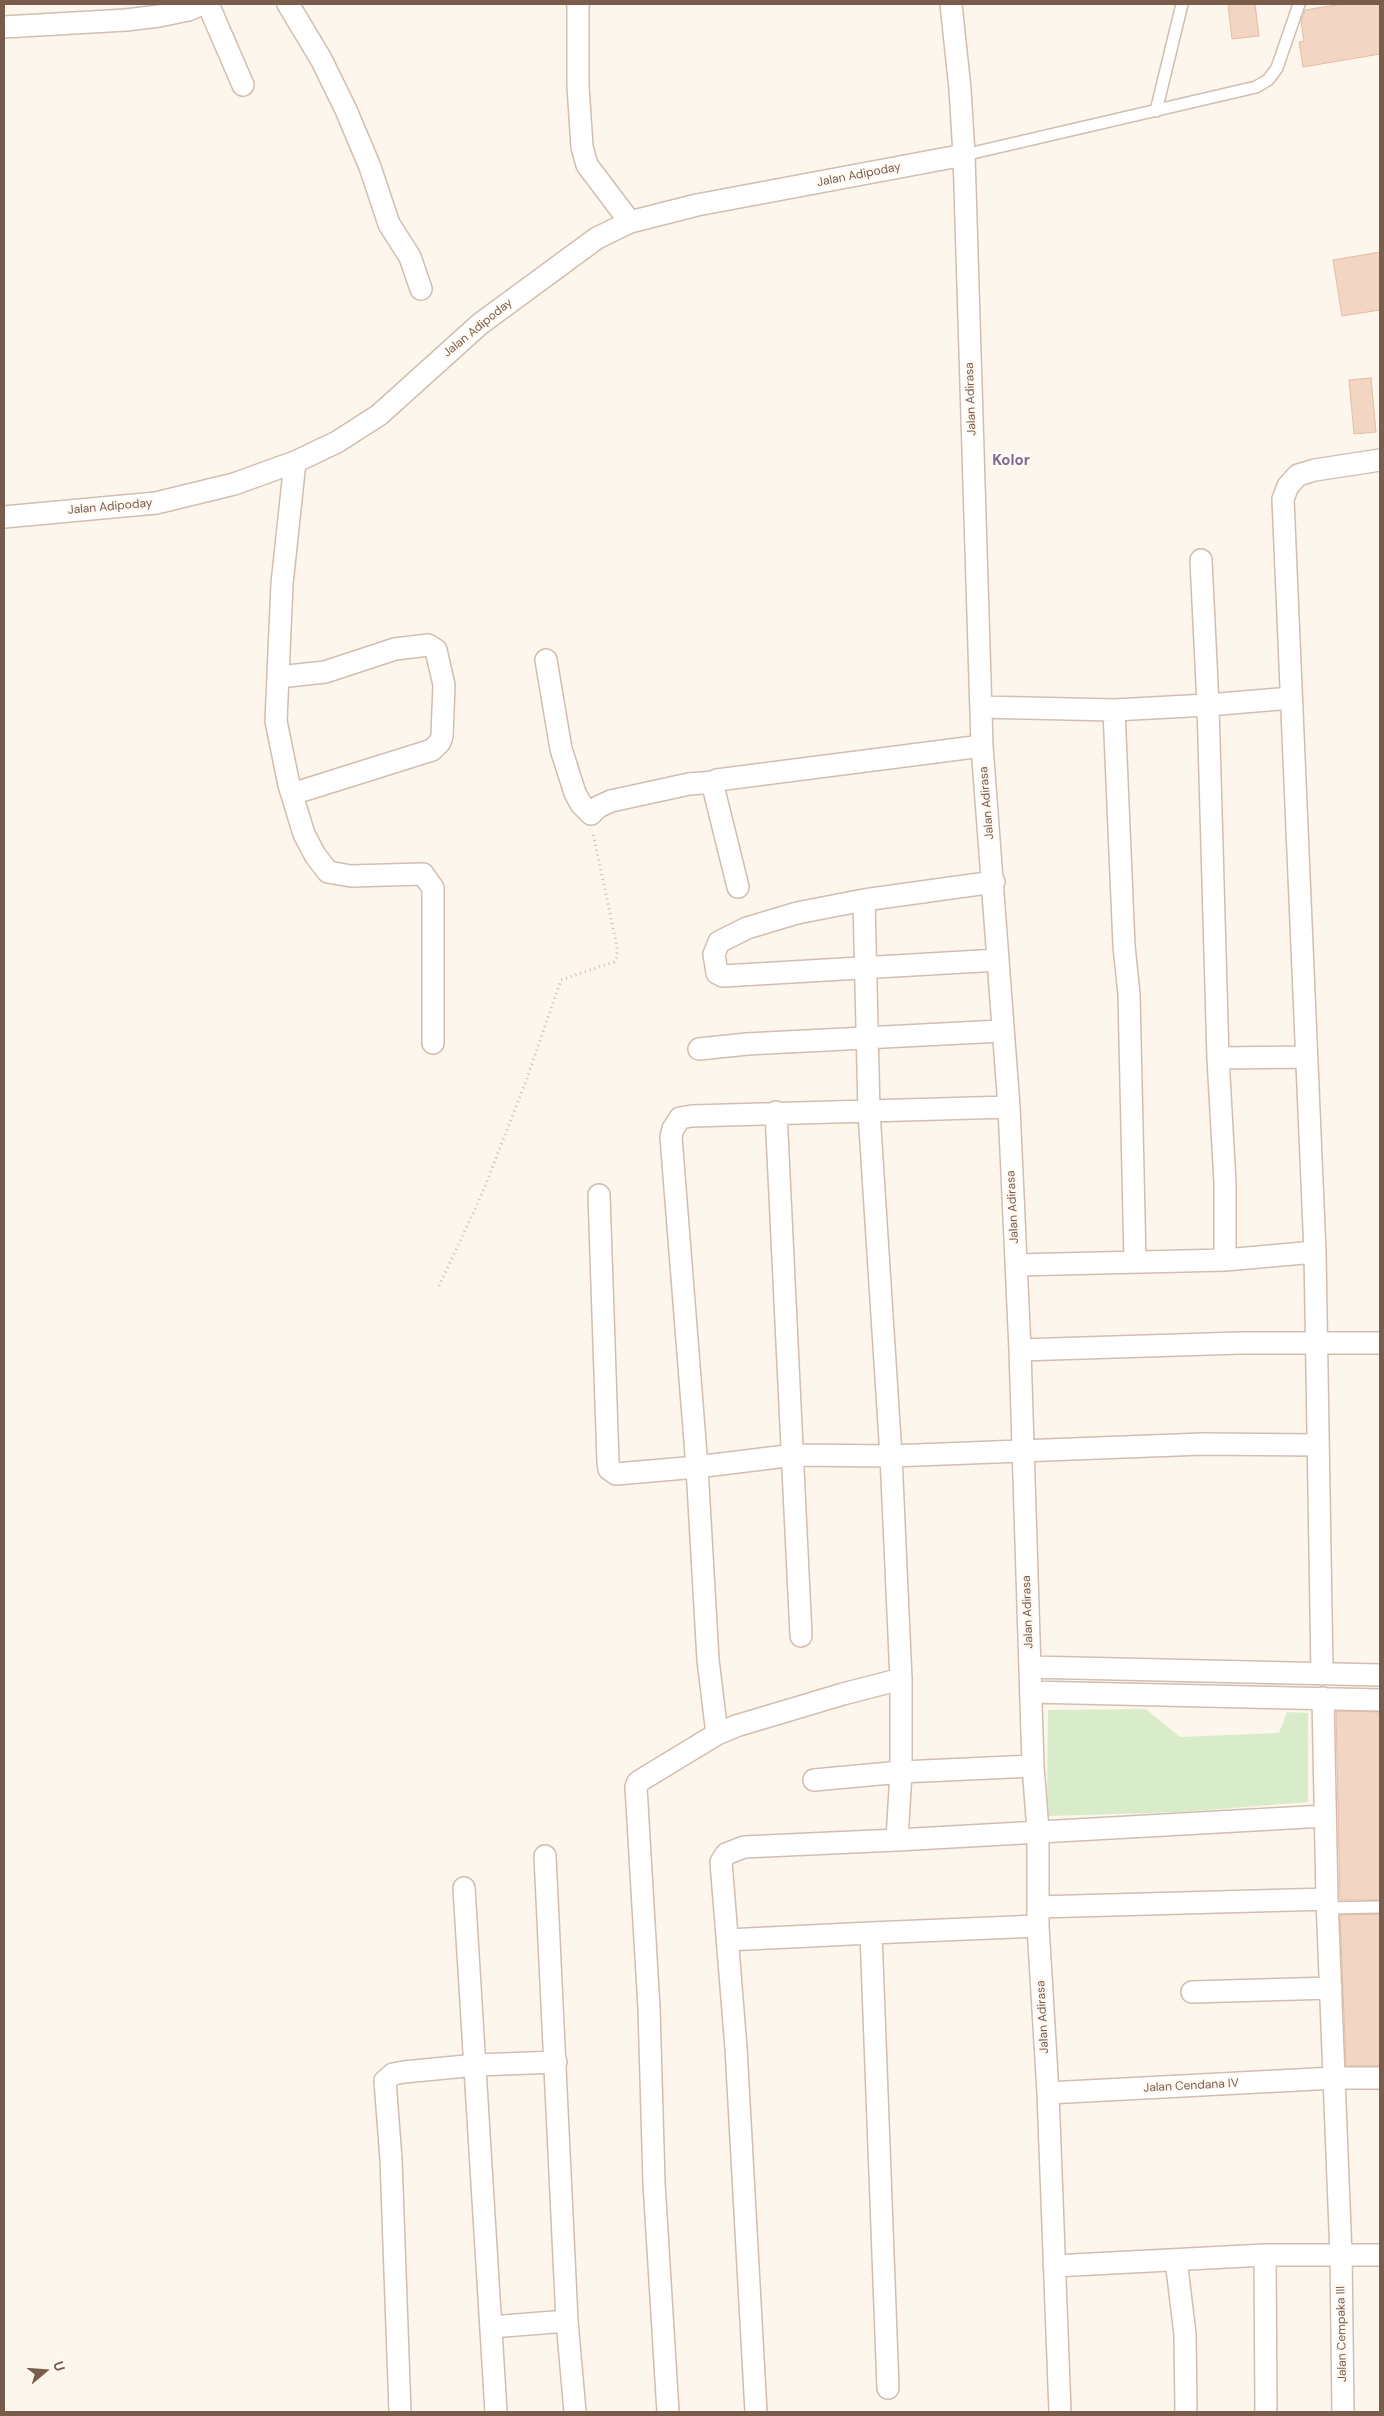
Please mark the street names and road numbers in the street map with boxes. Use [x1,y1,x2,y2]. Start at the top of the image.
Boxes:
street label: Jalan Adipoday [816,160,902,190]
street label: Jalan Adipoday [440,296,516,360]
street label: Jalan Adirasa [963,362,979,436]
street label: Jalan Adipoday [67,496,153,518]
street label: Jalan Adirasa [977,766,997,840]
street label: Jalan Adirasa [1004,1170,1022,1244]
street label: Jalan Adirasa [1020,1575,1036,1649]
street label: Jalan Adirasa [1034,1980,1052,2054]
street label: Jalan Cendana IV [1143,2076,1239,2096]
street label: Jalan Cempaka III [1334,2286,1350,2382]

